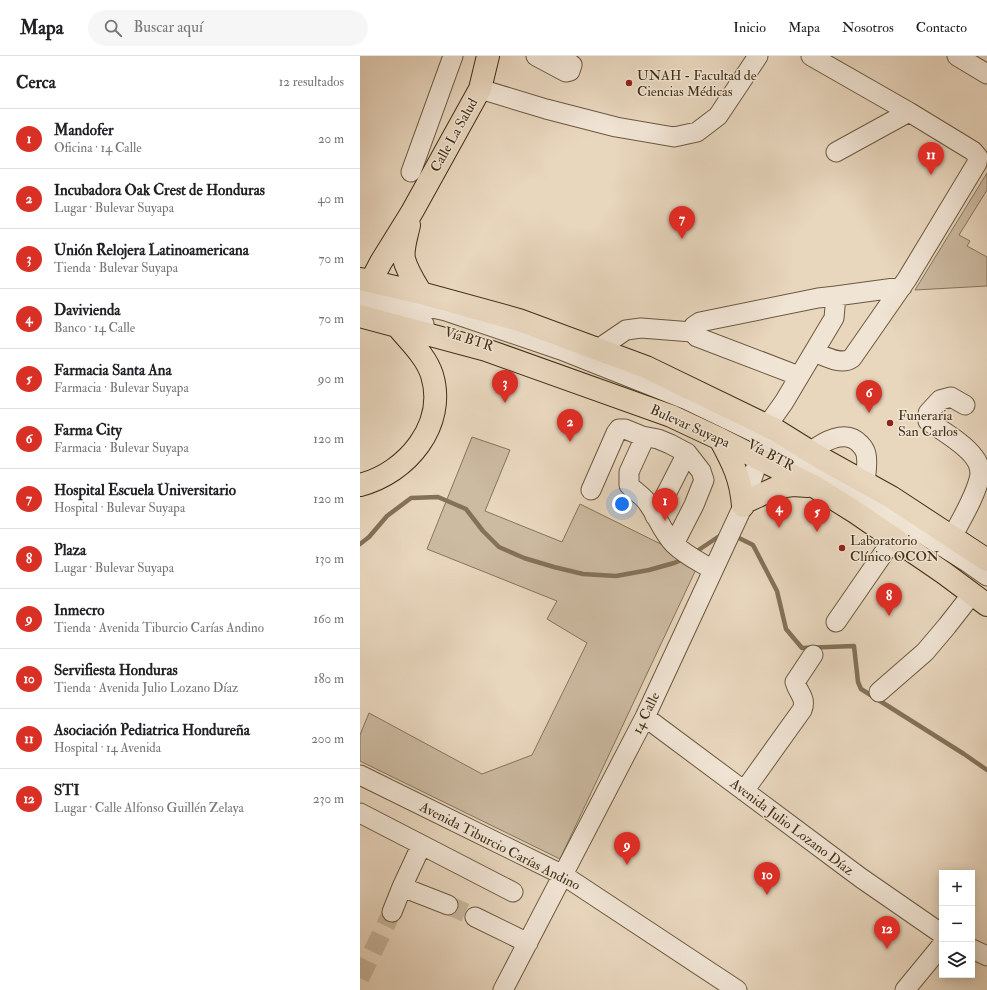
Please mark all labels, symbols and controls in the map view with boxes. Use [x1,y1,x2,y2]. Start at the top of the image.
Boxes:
search box [88,10,368,46]
text: Mapa [20,16,64,40]
icon: search [102,17,124,39]
text: Buscar aquí [134,18,203,37]
text: Inicio [733,19,766,36]
text: Mapa [788,19,820,36]
text: Nosotros [842,19,894,36]
text: Contacto [916,19,967,36]
place label: UNAH - Facultad de Ciencias Médicas [637,67,757,100]
text: Cerca [16,72,56,93]
text: 12 resultados [279,74,344,90]
marker: UNAH - Facultad de Ciencias Médicas [624,78,634,88]
street label: Calle La Salud [427,95,481,175]
text: Mandofer [54,121,114,140]
text: 1 [27,131,31,147]
text: 20 m [318,131,344,147]
text: Oficina · 14 Calle [54,140,142,156]
pin: 11 [918,142,944,175]
text: Incubadora Oak Crest de Honduras [54,181,265,200]
text: 2 [26,191,32,207]
text: 40 m [318,191,344,207]
text: Lugar · Bulevar Suyapa [54,200,174,216]
pin: 7 [669,206,695,239]
text: Unión Relojera Latinoamericana [54,241,249,260]
text: 3 [27,251,32,267]
text: 70 m [319,251,344,267]
text: Tienda · Bulevar Suyapa [54,260,178,276]
text: Davivienda [54,301,120,320]
text: 4 [25,311,33,327]
text: 70 m [319,311,344,327]
text: Banco · 14 Calle [54,320,135,336]
street label: Vía BTR [442,323,497,355]
text: Farmacia Santa Ana [54,361,172,380]
pin: 3 [492,370,518,403]
text: 5 [26,371,32,387]
text: 90 m [318,371,344,387]
text: Farmacia · Bulevar Suyapa [54,380,189,396]
pin: 6 [856,380,882,413]
street label: Bulevar Suyapa [647,401,733,452]
place label: Funeraria San Carlos [898,407,958,440]
pin: 2 [557,409,583,442]
marker: Funeraria San Carlos [885,418,895,428]
text: Farma City [54,421,122,440]
text: 6 [26,431,32,447]
text: 120 m [313,431,344,447]
street label: Vía BTR [745,436,798,475]
text: Farmacia · Bulevar Suyapa [54,440,189,456]
text: Hospital Escuela Universitario [54,481,236,500]
pin: 1 [652,488,678,521]
text: 7 [26,491,32,507]
text: 120 m [313,491,344,507]
your location [612,494,632,514]
pin: 4 [766,495,792,528]
pin: 5 [804,499,830,532]
text: Hospital · Bulevar Suyapa [54,500,185,516]
place label: Laboratorio Clínico OCON [850,532,940,565]
text: Plaza [54,541,86,560]
marker: Laboratorio Clínico OCON [837,543,847,553]
text: 8 [26,551,32,567]
text: 130 m [315,551,344,567]
text: Lugar · Bulevar Suyapa [54,560,174,576]
pin: 8 [876,583,902,616]
text: Inmecro [54,601,104,620]
text: 9 [26,611,32,627]
text: 160 m [313,611,344,627]
text: Tienda · Avenida Tiburcio Carías Andino [54,620,264,636]
text: Servifiesta Honduras [54,661,178,680]
text: 10 [23,671,35,687]
text: 180 m [314,671,344,687]
text: Tienda · Avenida Julio Lozano Díaz [54,680,238,696]
street label: 14 Calle [629,689,663,737]
text: Asociación Pediatrica Hondureña [54,721,250,740]
text: 11 [24,731,34,747]
text: 200 m [311,731,344,747]
text: Hospital · 14 Avenida [54,740,161,756]
street label: Avenida Julio Lozano Díaz [726,774,857,879]
text: STI [54,781,80,800]
text: 12 [23,791,35,807]
text: 230 m [313,791,344,807]
street label: Avenida Tiburcio Carías Andino [416,798,583,894]
text: Lugar · Calle Alfonso Guillén Zelaya [54,800,244,816]
pin: 9 [614,832,640,865]
pin: 10 [754,862,780,895]
map controls [939,870,975,978]
button: + [939,870,975,906]
button: − [939,906,975,942]
pin: 12 [874,916,900,949]
button: layers [939,942,975,978]

